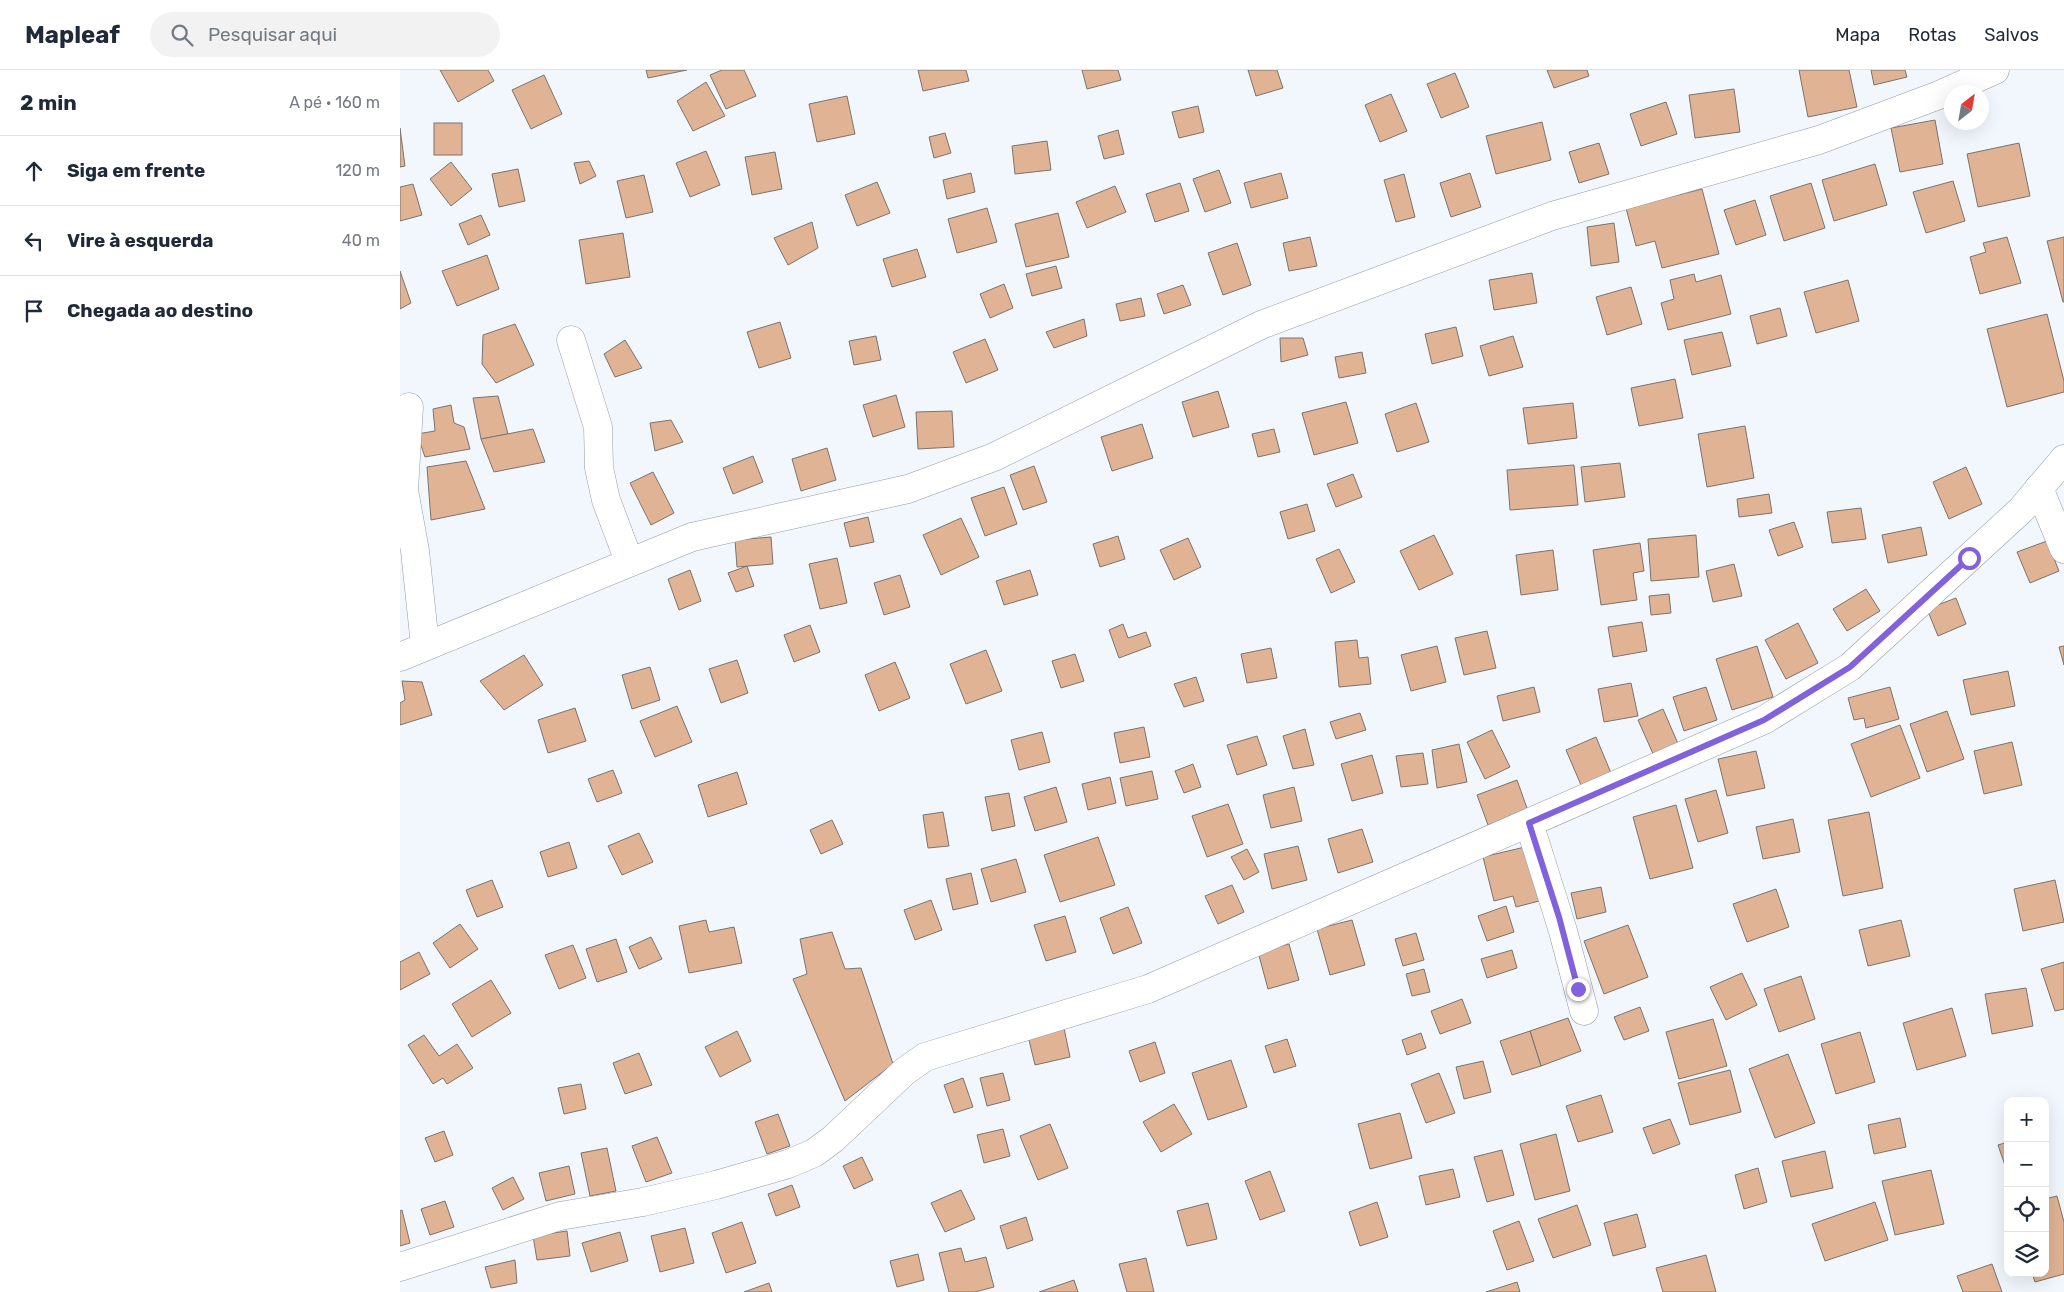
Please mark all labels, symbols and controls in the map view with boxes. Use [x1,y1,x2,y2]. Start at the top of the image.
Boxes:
search box [150,12,500,57]
text: Mapleaf [25,21,120,49]
icon: search [168,21,196,49]
text: Pesquisar aqui [208,23,337,46]
text: Mapa [1835,24,1880,46]
text: Rotas [1908,24,1956,46]
text: Salvos [1984,24,2039,46]
north arrow [1944,85,1989,130]
text: 2 min [20,90,77,115]
text: A pé · 160 m [289,93,380,112]
icon: ahead [20,157,48,185]
text: Siga em frente [67,159,205,182]
text: 120 m [335,161,380,180]
icon: left [20,227,48,255]
text: Vire à esquerda [67,229,214,252]
text: 40 m [342,231,380,250]
icon: arrive [20,297,48,325]
text: Chegada ao destino [67,299,253,322]
route start [1958,547,1981,570]
route end [1567,978,1590,1001]
map controls [2004,1097,2049,1277]
button: + [2004,1097,2049,1142]
button: − [2004,1142,2049,1187]
button: locate [2004,1187,2049,1232]
button: layers [2004,1232,2049,1277]

